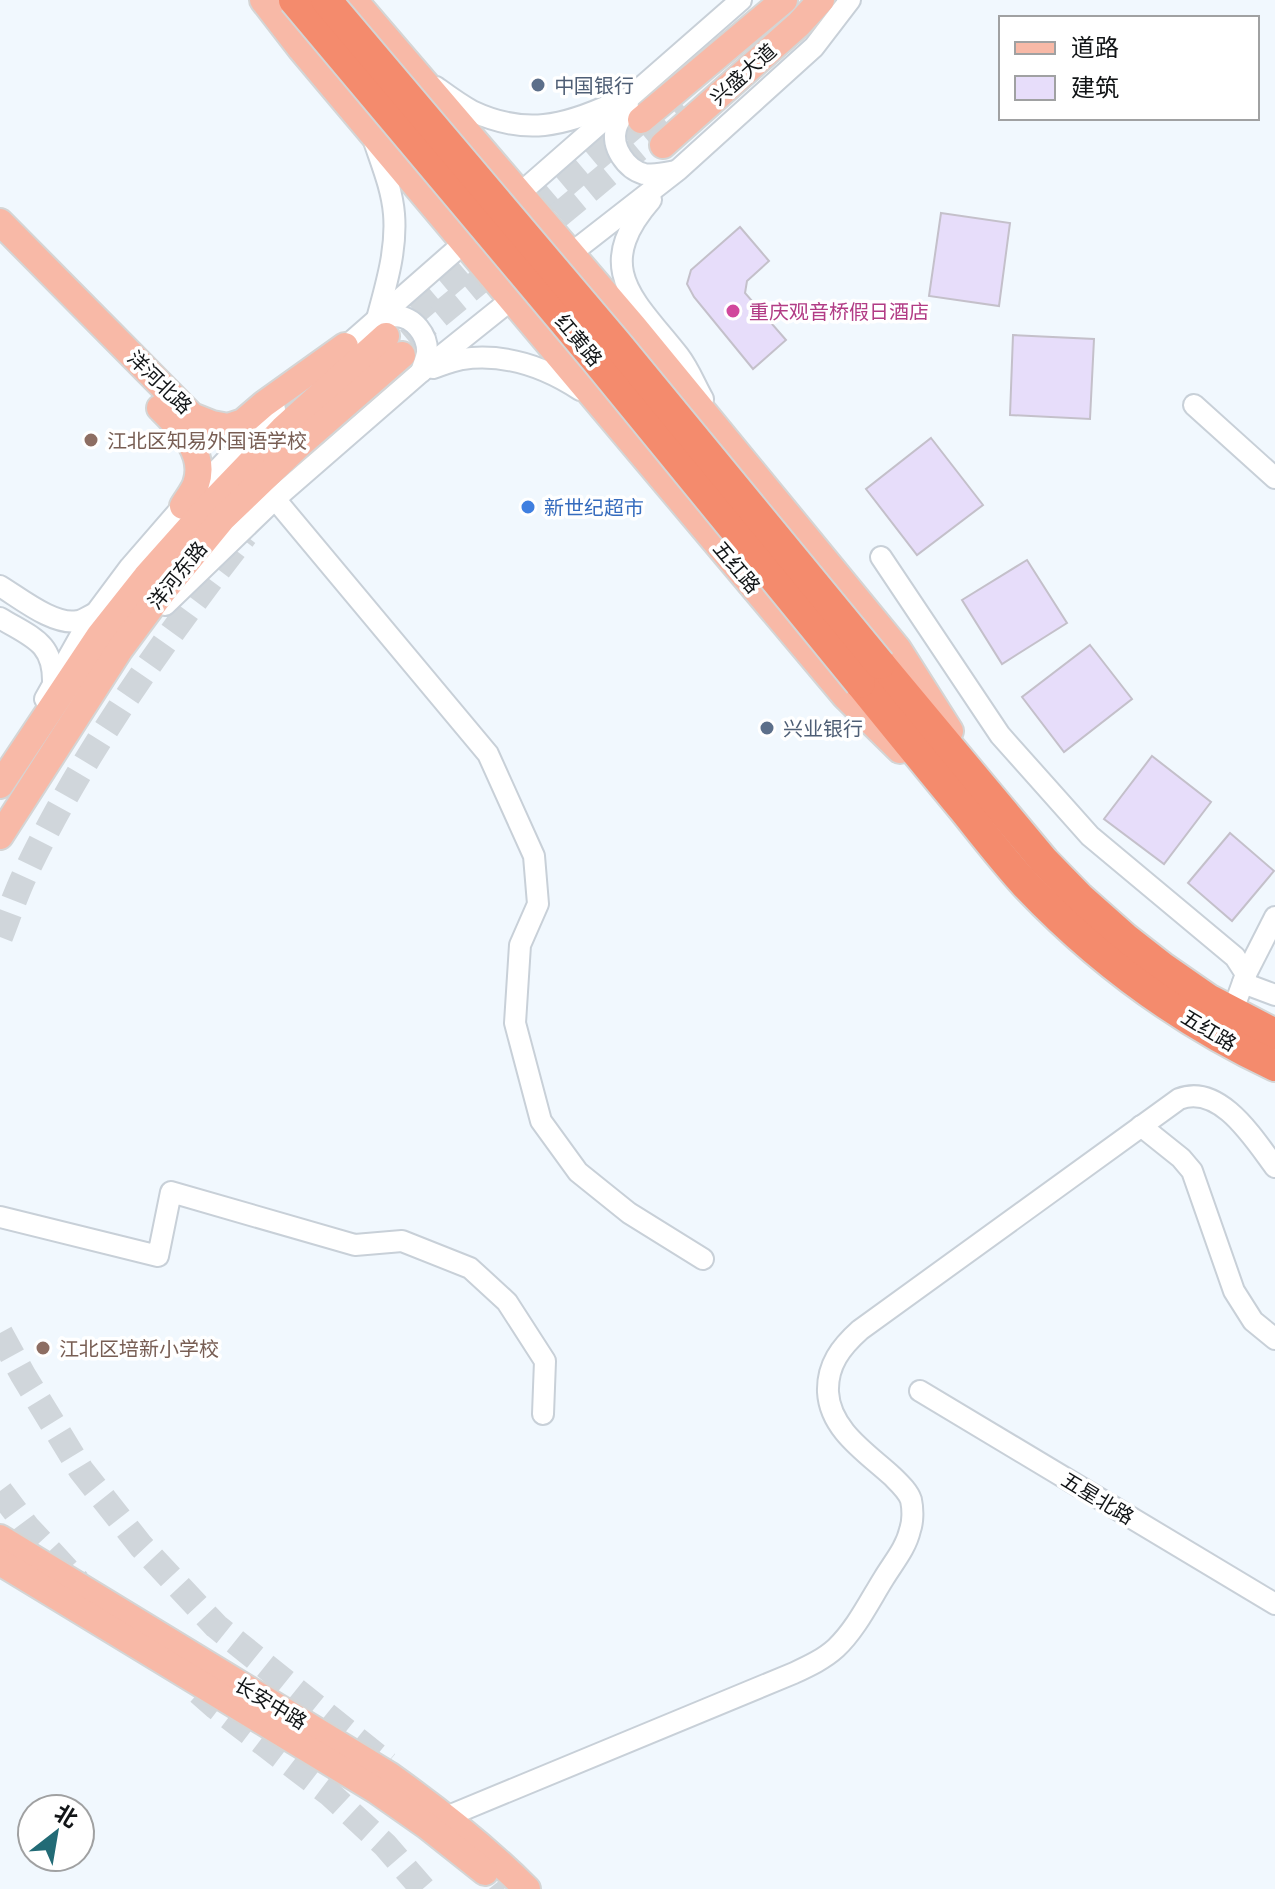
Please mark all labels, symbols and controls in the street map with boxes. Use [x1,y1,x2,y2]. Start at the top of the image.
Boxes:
legend [999,16,1259,120]
text: 道路 [1071,31,1119,63]
street label: 兴盛大道 [704,37,782,111]
text: 建筑 [1071,71,1119,103]
place label: 中国银行 [554,72,634,99]
marker: 中国银行 [529,76,547,94]
place label: 重庆观音桥假日酒店 [749,298,929,325]
marker: 重庆观音桥假日酒店 [724,302,742,320]
street label: 红黄路 [549,308,609,372]
street label: 洋河北路 [122,345,198,419]
place label: 江北区知易外国语学校 [107,427,307,454]
marker: 江北区知易外国语学校 [82,431,100,449]
place label: 新世纪超市 [544,494,644,521]
marker: 新世纪超市 [519,498,537,516]
street label: 洋河东路 [141,535,213,615]
street label: 五红路 [707,535,767,599]
place label: 兴业银行 [783,715,863,742]
marker: 兴业银行 [758,719,776,737]
street label: 五红路 [1176,1003,1242,1057]
place label: 江北区培新小学校 [59,1335,219,1362]
marker: 江北区培新小学校 [34,1339,52,1357]
street label: 五星北路 [1057,1466,1139,1530]
street label: 长安中路 [230,1671,312,1735]
north arrow [16,1793,96,1873]
text: 北 [50,1797,83,1834]

